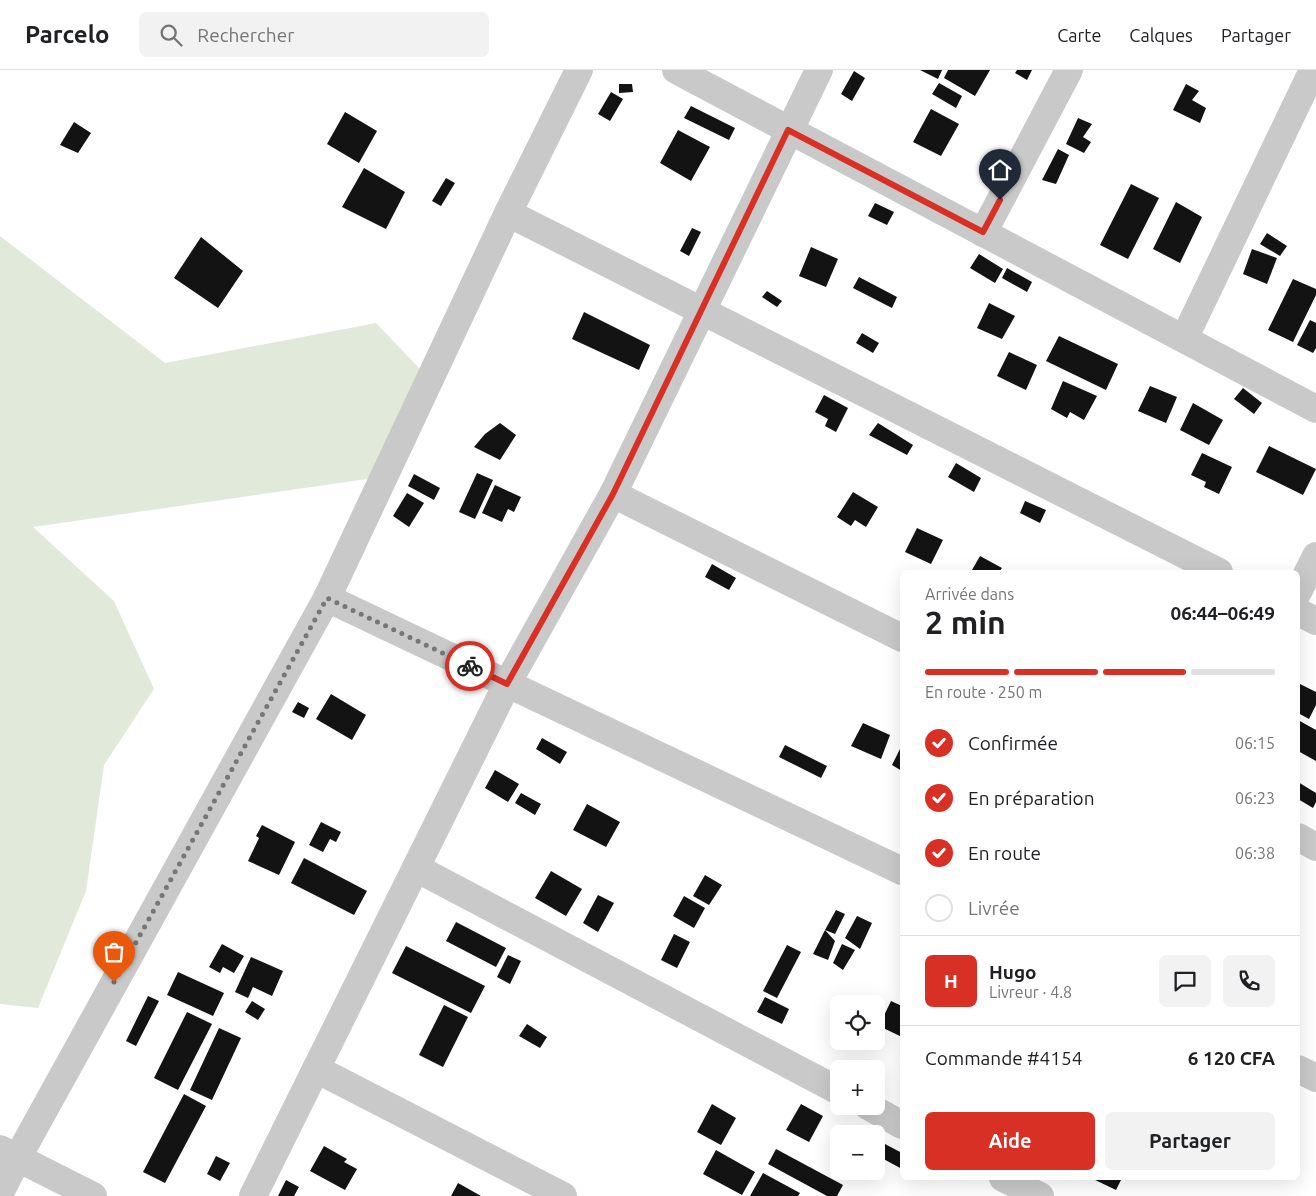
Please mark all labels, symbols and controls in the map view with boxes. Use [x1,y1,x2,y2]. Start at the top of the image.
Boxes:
search box [139,12,489,57]
text: Parcelo [25,21,109,48]
icon: search [157,21,185,49]
text: Rechercher [197,24,294,46]
text: Carte [1057,25,1101,45]
text: Calques [1129,25,1193,45]
text: Partager [1221,25,1291,45]
pin [979,149,1021,200]
icon: home [986,156,1014,184]
text: Arrivée dans [925,585,1014,603]
text: 06:44–06:49 [1170,602,1275,624]
text: 2 min [925,604,1006,640]
courier [445,641,495,691]
icon: bike [456,652,484,680]
text: En route · 250 m [925,683,1042,701]
icon: check [925,729,953,757]
text: Confirmée [968,732,1058,754]
text: 06:15 [1235,734,1275,752]
icon: check [925,784,953,812]
text: En préparation [968,787,1095,809]
text: 06:23 [1235,789,1275,807]
icon: check [925,839,953,867]
text: En route [968,842,1041,864]
text: 06:38 [1235,844,1275,862]
text: Livrée [968,897,1020,919]
pin [93,931,135,982]
icon: bag [100,938,128,966]
button: chat [1159,955,1211,1007]
button: phone [1223,955,1275,1007]
text: Hugo [989,961,1037,983]
text: H [944,970,958,992]
text: Livreur · 4.8 [989,983,1072,1001]
map controls [830,995,885,1180]
button: locate [830,995,885,1050]
text: Commande #4154 [925,1047,1082,1069]
text: 6 120 CFA [1188,1047,1275,1069]
button: + [830,1060,885,1115]
button: Aide [925,1112,1095,1170]
button: Partager [1105,1112,1275,1170]
button: − [830,1125,885,1180]

